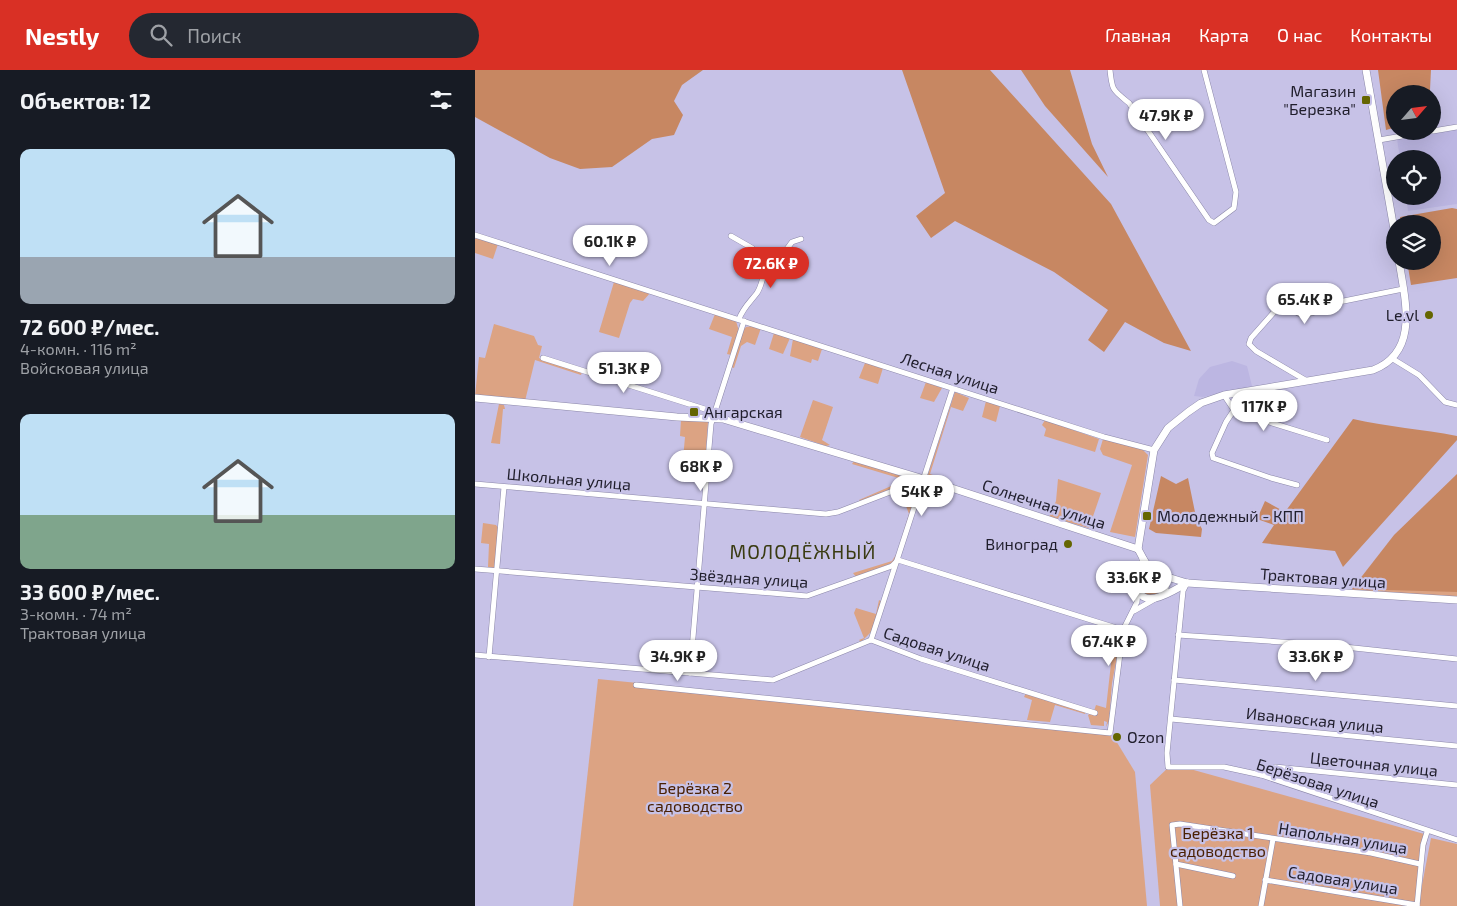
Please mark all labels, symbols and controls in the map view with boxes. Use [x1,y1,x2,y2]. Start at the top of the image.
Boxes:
search box [129,13,479,58]
text: Nestly [25,21,99,50]
icon: search [147,21,175,49]
text: Поиск [187,24,242,47]
text: Главная [1105,24,1171,46]
text: Карта [1199,24,1249,46]
text: О нас [1277,24,1322,46]
text: Контакты [1350,24,1432,46]
place label: Магазин "Березка" [1283,81,1356,118]
north arrow [1386,85,1441,140]
map controls [1386,85,1441,270]
icon: filters [427,86,455,114]
text: Объектов: 12 [20,88,151,113]
marker: Магазин "Березка" [1360,94,1372,106]
pin: 47.9K ₽ [1120,98,1212,141]
text: 47.9K ₽ [1139,105,1193,124]
button: locate [1386,150,1441,205]
icon: home [193,181,283,271]
button: layers [1386,215,1441,270]
pin: 60.1K ₽ [564,224,656,267]
text: 60.1K ₽ [584,231,636,250]
pin: 72.6K ₽ [725,246,817,289]
text: 72.6K ₽ [744,253,798,272]
pin: 65.4K ₽ [1259,282,1351,325]
text: 65.4K ₽ [1277,289,1333,308]
place label: Le.vl [1386,305,1419,324]
marker: Le.vl [1423,309,1435,321]
text: 72 600 ₽/мес. [20,314,159,339]
text: 4-комн. · 116 m² [20,339,137,358]
street label: Лесная улица [898,348,1002,398]
pin: 51.3K ₽ [578,352,670,394]
text: Войсковая улица [20,358,149,377]
text: 51.3K ₽ [598,358,650,377]
pin: 117K ₽ [1223,390,1305,432]
text: 117K ₽ [1241,396,1287,415]
place label: Ангарская [704,402,783,421]
marker: Ангарская [688,406,700,418]
icon: home [193,446,283,536]
pin: 68K ₽ [666,450,736,492]
text: 68K ₽ [680,456,722,475]
street label: Школьная улица [506,464,632,494]
pin: 54K ₽ [887,474,957,517]
street label: Солнечная улица [980,475,1108,533]
text: 54K ₽ [901,481,943,500]
place label: Молодежный - КПП [1157,506,1304,525]
marker: Молодежный - КПП [1141,510,1153,522]
place label: Виноград [985,534,1058,553]
marker: Виноград [1062,538,1074,550]
district label: МОЛОДЁЖНЫЙ [730,540,876,563]
pin: 33.6K ₽ [1088,560,1180,603]
street label: Звёздная улица [689,564,809,592]
street label: Трактовая улица [1259,564,1387,592]
text: 33.6K ₽ [1107,567,1161,586]
text: 33 600 ₽/мес. [20,579,160,604]
text: 3-комн. · 74 m² [20,604,132,623]
street label: Садовая улица [881,622,993,676]
text: Трактовая улица [20,623,146,642]
pin: 67.4K ₽ [1063,624,1155,667]
text: 67.4K ₽ [1082,631,1136,650]
pin: 34.9K ₽ [632,640,724,682]
pin: 33.6K ₽ [1270,640,1362,682]
text: 34.9K ₽ [650,646,706,665]
text: 33.6K ₽ [1289,646,1343,665]
street label: Ивановская улица [1245,703,1385,737]
place label: Ozon [1127,727,1164,746]
marker: Ozon [1111,731,1123,743]
street label: Цветочная улица [1309,747,1439,781]
street label: Берёзовая улица [1254,754,1382,812]
park label: Берёзка 2 садоводство [647,778,743,815]
street label: Напольная улица [1277,818,1409,858]
park label: Берёзка 1 садоводство [1170,823,1266,860]
street label: Садовая улица [1287,861,1399,899]

